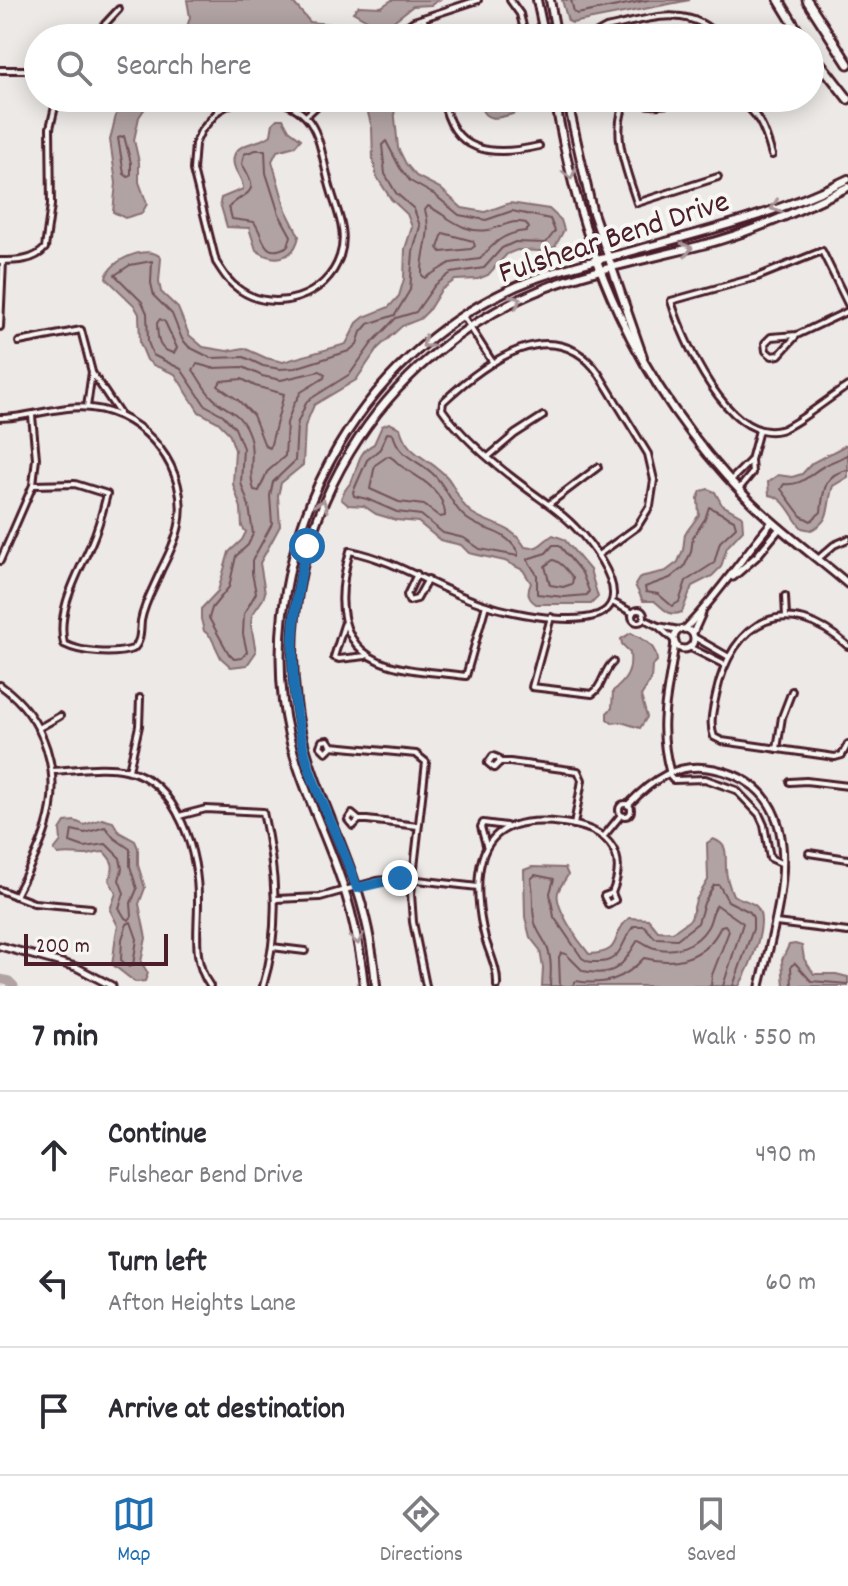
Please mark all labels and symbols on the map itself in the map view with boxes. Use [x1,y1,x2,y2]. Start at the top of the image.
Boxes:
one-way arrow [560,167,577,181]
street label: Fulshear Bend Drive [493,181,736,299]
one-way arrow [769,198,783,214]
one-way arrow [679,241,693,258]
one-way arrow [508,295,522,311]
one-way arrow [421,333,436,348]
one-way arrow [313,499,329,513]
route start [289,528,325,564]
route end [382,860,418,896]
scale bar [24,930,168,966]
one-way arrow [347,932,364,945]

